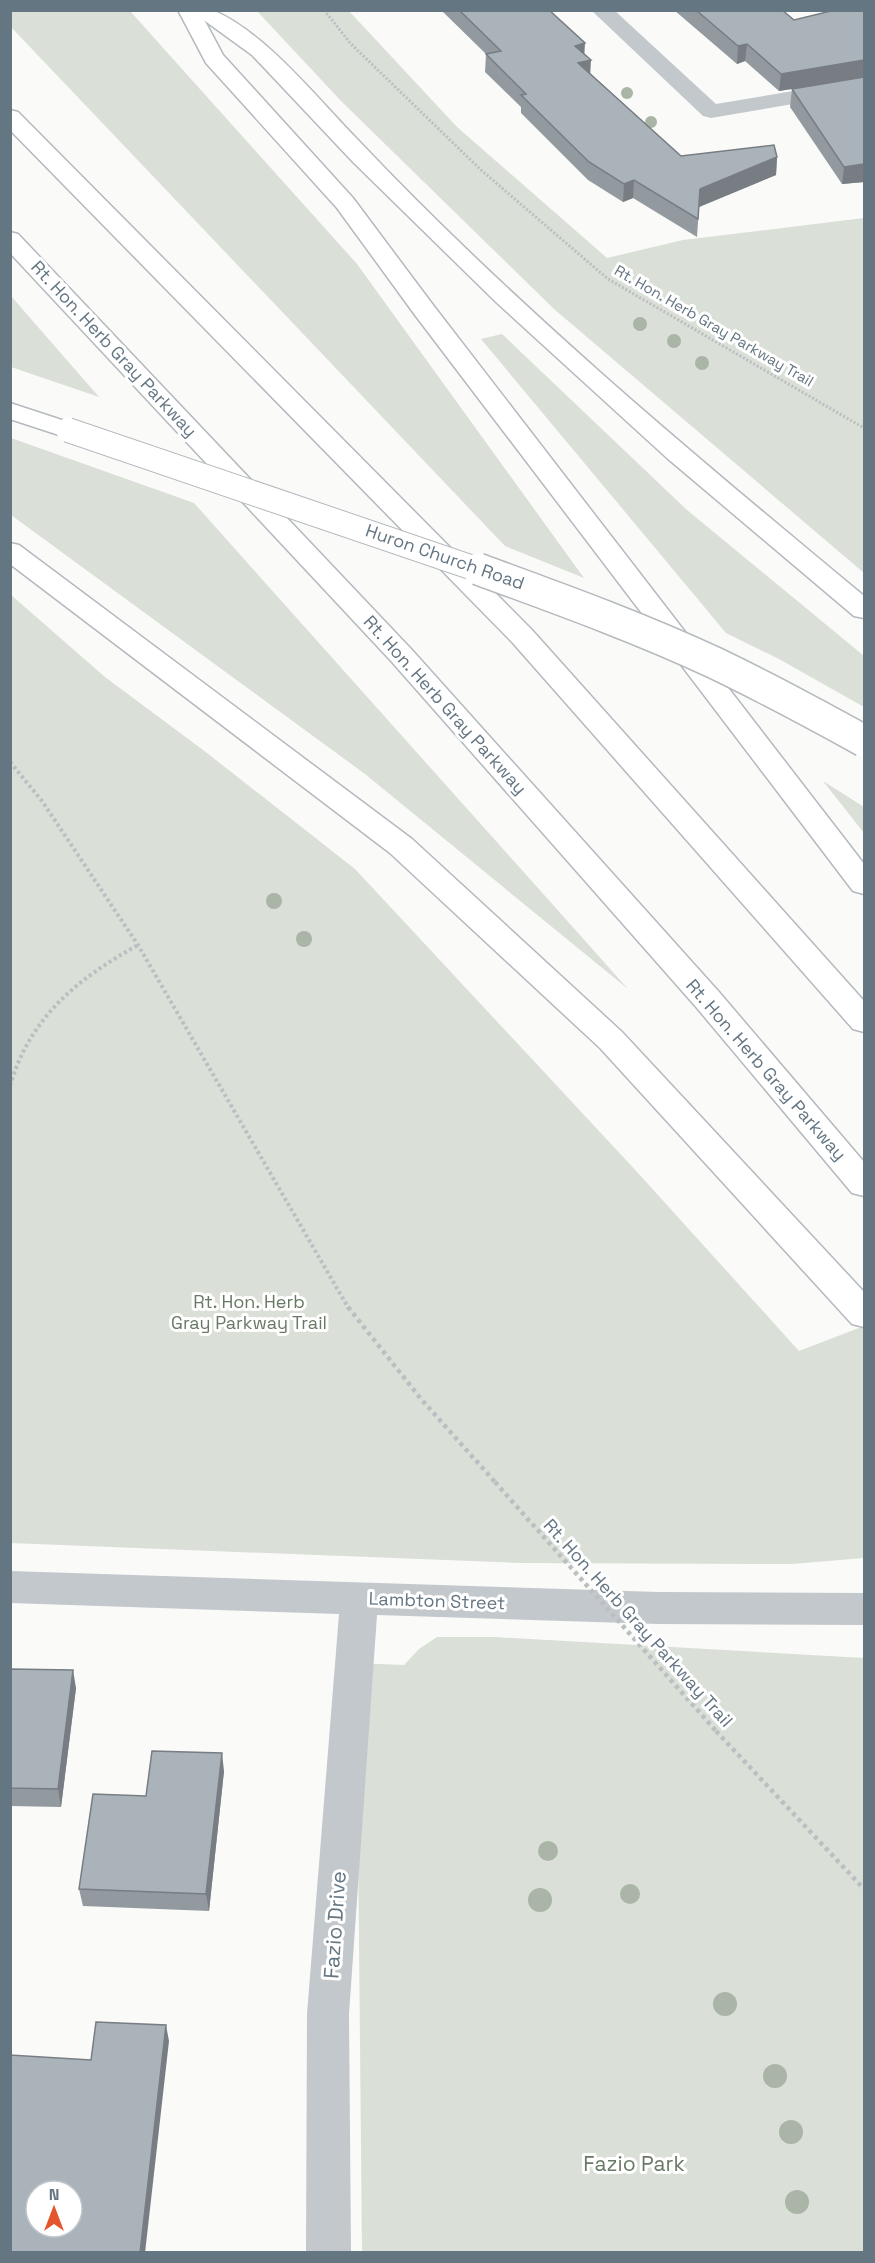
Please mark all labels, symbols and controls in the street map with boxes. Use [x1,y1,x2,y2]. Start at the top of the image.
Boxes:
street label: Rt. Hon. Herb Gray Parkway [26,256,202,442]
street label: Rt. Hon. Herb Gray Parkway Trail [611,261,817,391]
street label: Huron Church Road [363,519,528,595]
street label: Rt. Hon. Herb Gray Parkway [359,610,532,799]
street label: Rt. Hon. Herb Gray Parkway [681,974,852,1165]
park label: Rt. Hon. Herb Gray Parkway Trail [171,1290,327,1334]
street label: Rt. Hon. Herb Gray Parkway Trail [539,1514,738,1732]
street label: Lambton Street [368,1587,506,1614]
street label: Fazio Drive [317,1870,352,1980]
park label: Fazio Park [583,2150,685,2177]
north arrow [24,2179,84,2239]
text: N [49,2184,59,2205]

